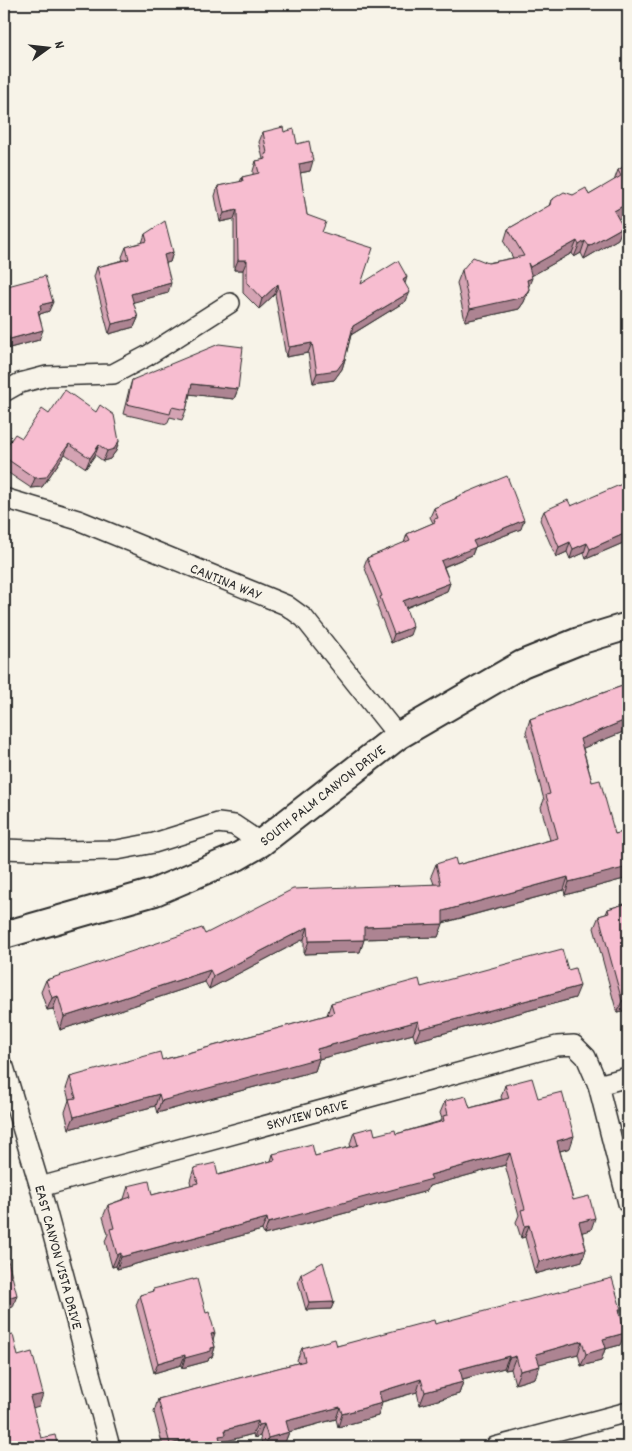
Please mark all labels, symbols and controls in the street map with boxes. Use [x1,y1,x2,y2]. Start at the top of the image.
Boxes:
north arrow [22,22,72,72]
text: N [48,39,69,51]
street label: CANTINA WAY [186,559,265,607]
street label: SOUTH PALM CANYON DRIVE [256,740,391,853]
street label: SKYVIEW DRIVE [264,1094,351,1137]
street label: EAST CANYON VISTA DRIVE [27,1183,87,1332]

